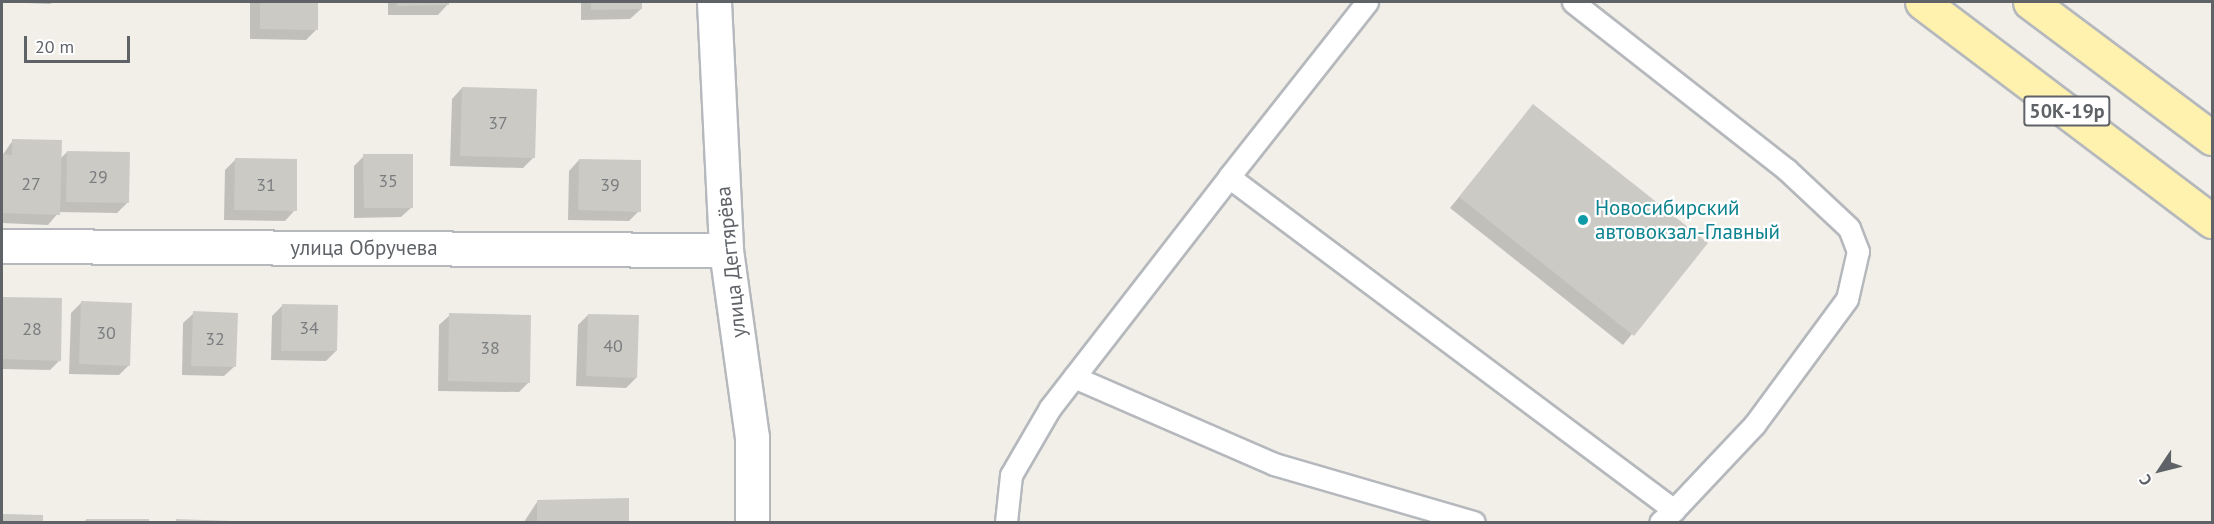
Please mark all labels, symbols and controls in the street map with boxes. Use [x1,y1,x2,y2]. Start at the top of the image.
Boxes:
scale bar [27,24,134,62]
text: 20 m [35,35,74,58]
road number: 50К-19р [2022,94,2112,128]
house number: 37 [488,112,508,134]
house number: 29 [88,166,108,188]
house number: 35 [378,170,398,192]
house number: 27 [21,173,41,195]
house number: 31 [256,174,276,196]
house number: 39 [600,174,620,196]
street label: улица Дегтярёва [710,185,752,339]
place label: Новосибирский автовокзал-Главный [1595,195,1780,245]
marker: Новосибирский автовокзал-Главный [1576,213,1590,227]
street label: улица Обручева [290,235,438,261]
house number: 34 [299,317,319,339]
house number: 28 [22,318,42,340]
house number: 30 [96,322,116,344]
house number: 32 [205,328,225,350]
house number: 40 [603,335,623,357]
house number: 38 [480,337,500,359]
north arrow [2130,440,2190,500]
text: С [2135,471,2156,490]

